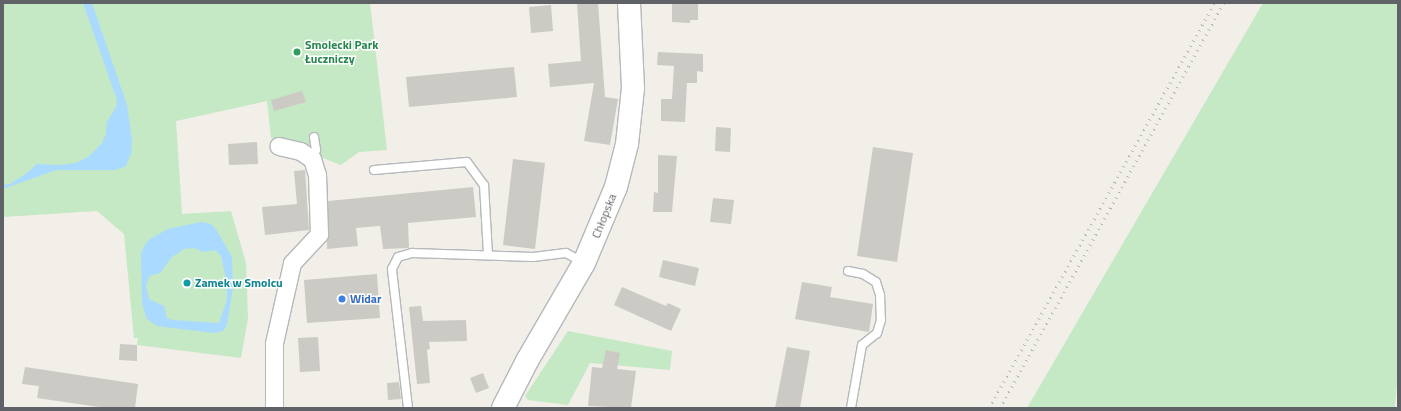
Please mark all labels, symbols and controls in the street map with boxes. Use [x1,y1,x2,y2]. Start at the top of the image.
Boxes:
place label: Smolecki Park Łuczniczy [305,38,378,66]
marker: Smolecki Park Łuczniczy [292,47,302,57]
street label: Chłopska [589,192,619,240]
place label: Zamek w Smolcu [195,276,283,290]
marker: Zamek w Smolcu [182,278,192,288]
place label: Widar [350,292,381,306]
marker: Widar [337,294,347,304]

